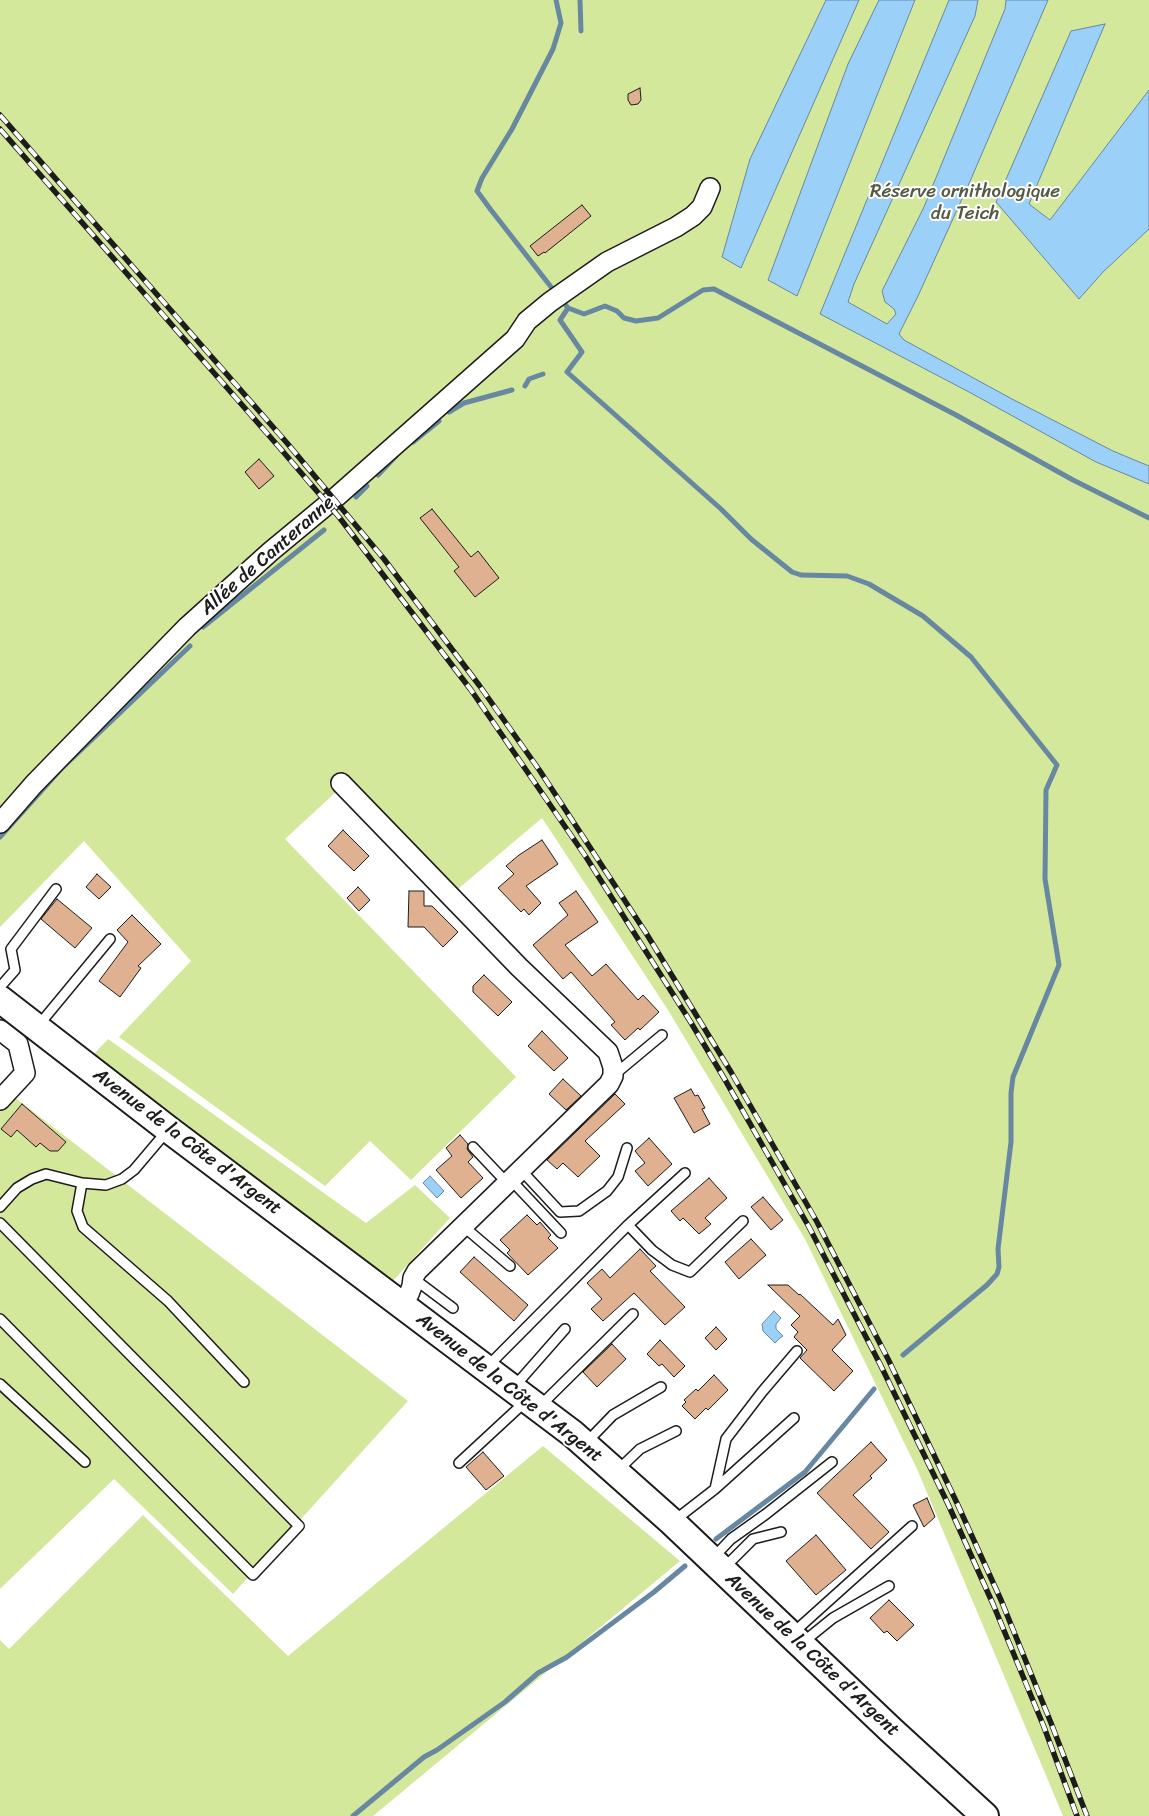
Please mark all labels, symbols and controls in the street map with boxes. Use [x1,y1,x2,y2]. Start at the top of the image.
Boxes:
park label: Réserve ornithologique du Teich [870,181,1060,225]
street label: Allée de Canteranne [196,492,340,620]
street label: Avenue de la Côte d'Argent [88,1064,286,1220]
street label: Avenue de la Côte d'Argent [411,1308,607,1468]
street label: Avenue de la Côte d'Argent [720,1568,904,1742]

